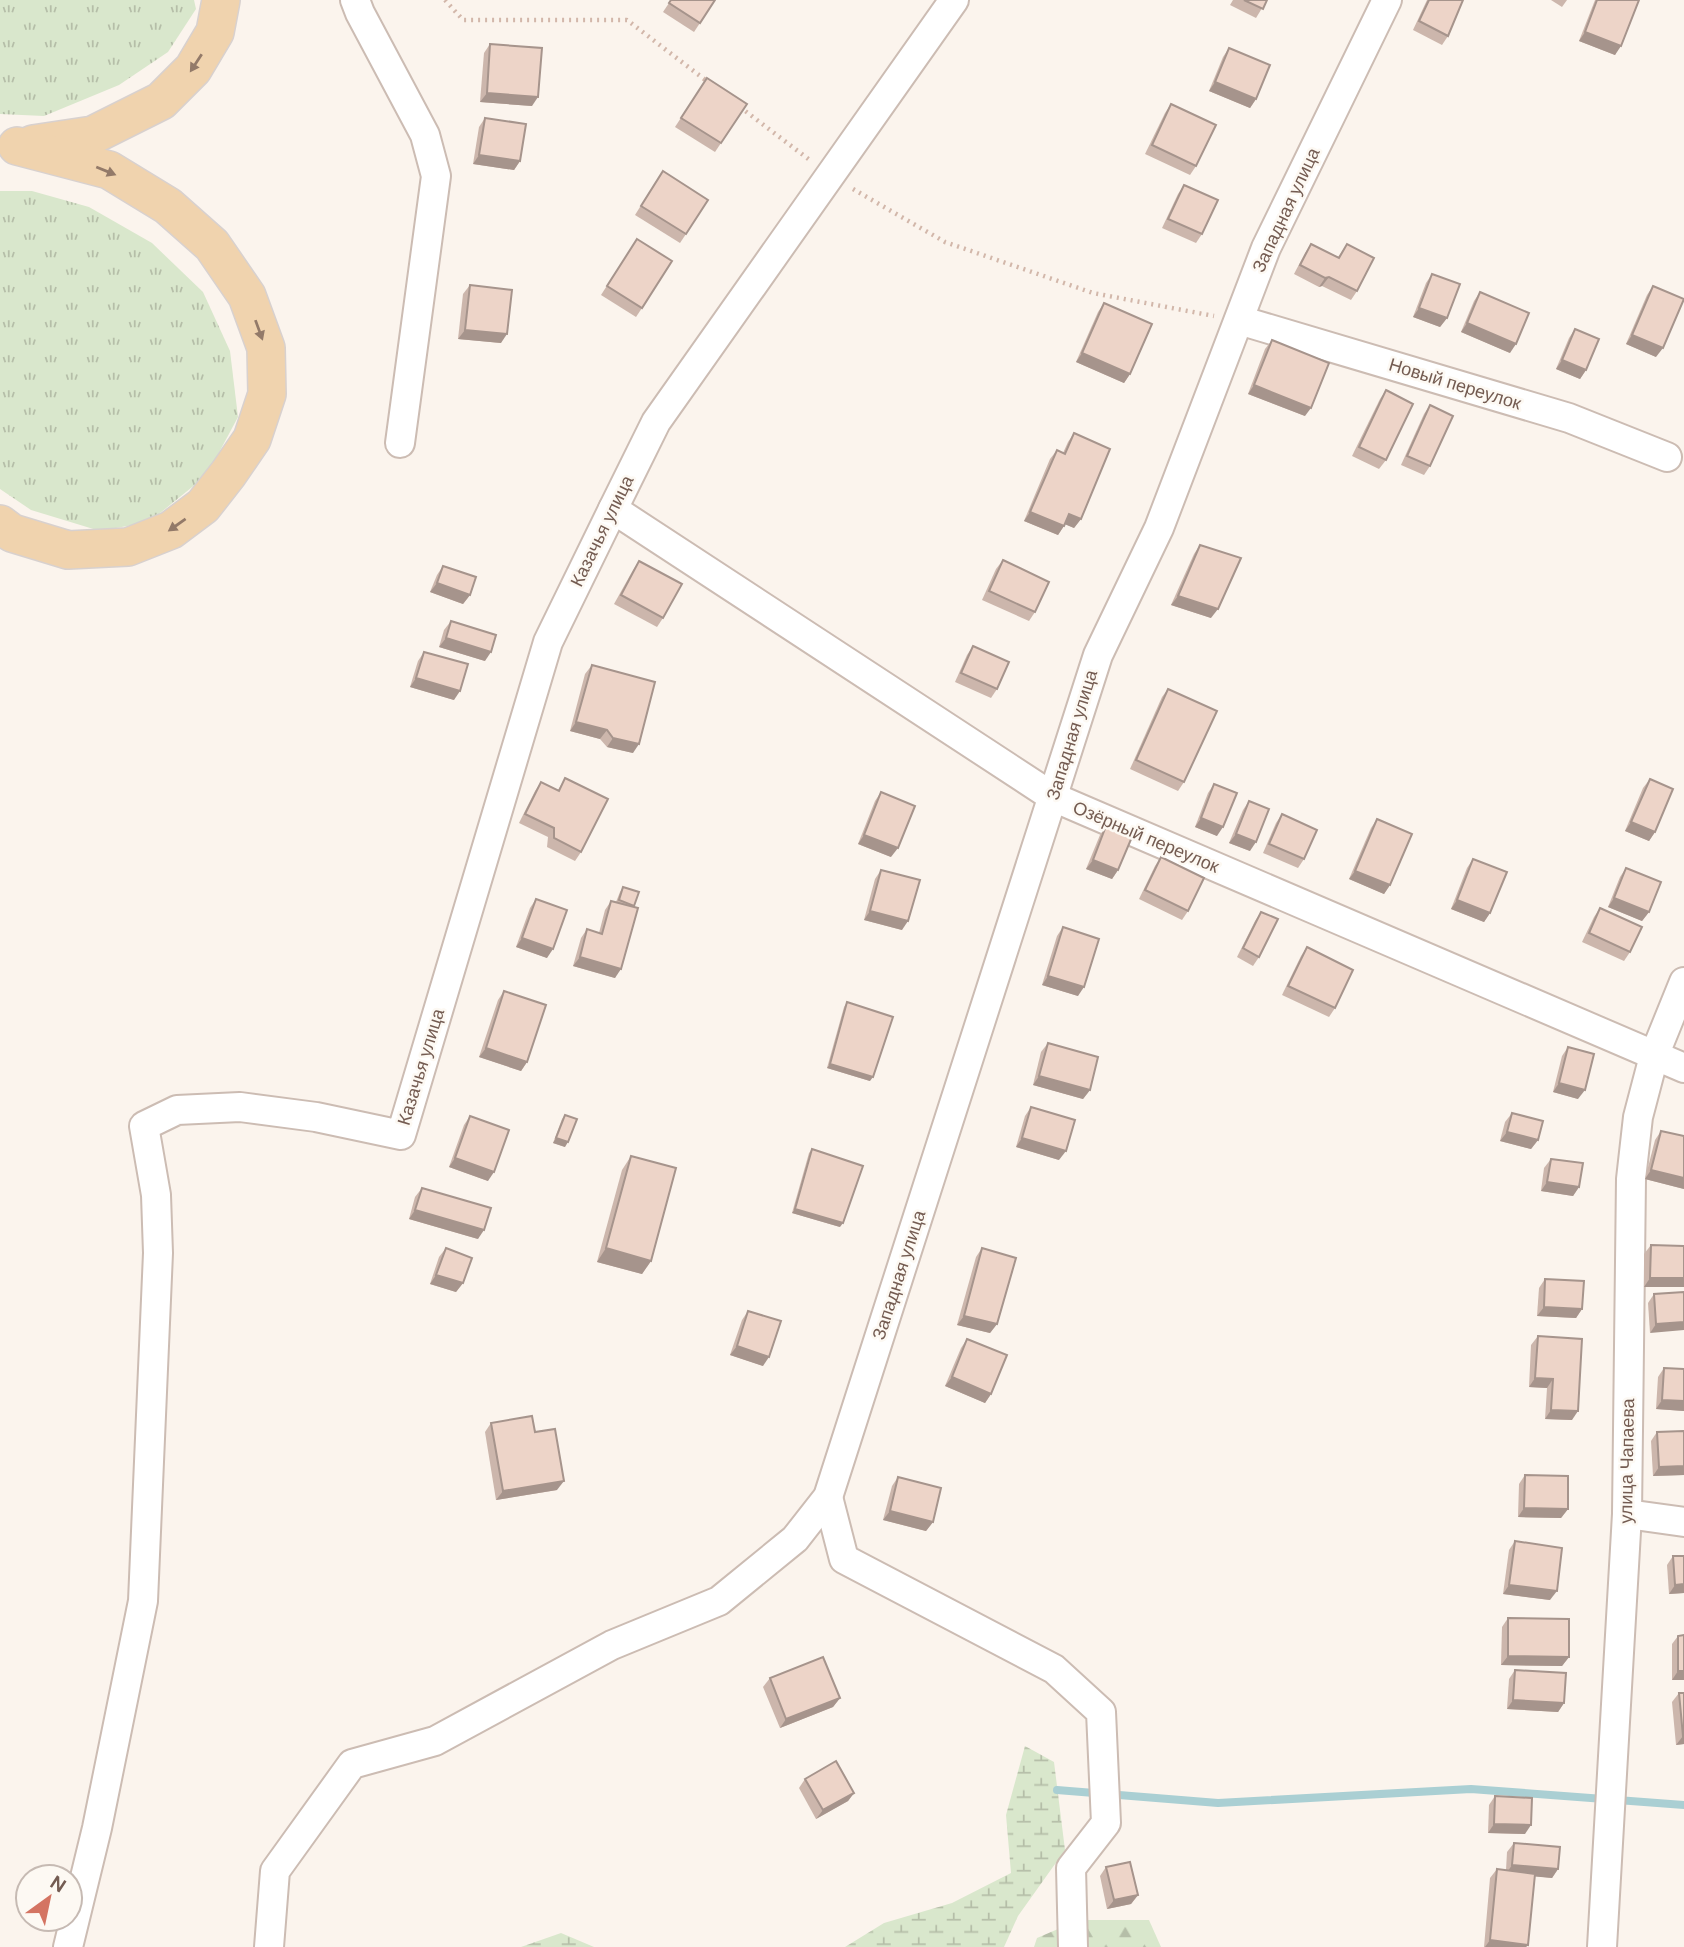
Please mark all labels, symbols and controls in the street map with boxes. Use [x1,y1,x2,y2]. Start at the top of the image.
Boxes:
one-way arrow [190,53,203,72]
street label: Западная улица [1247,143,1326,276]
one-way arrow [96,165,117,176]
one-way arrow [254,319,265,340]
street label: Новый переулок [1386,352,1524,416]
street label: Казачья улица [565,471,640,591]
one-way arrow [167,518,187,531]
street label: Западная улица [1041,666,1104,803]
street label: Озёрный переулок [1069,795,1223,879]
street label: Казачья улица [392,1005,450,1128]
street label: Западная улица [867,1206,932,1343]
street label: улица Чапаева [1614,1397,1640,1524]
north arrow [14,1863,84,1933]
text: N [45,1870,71,1898]

